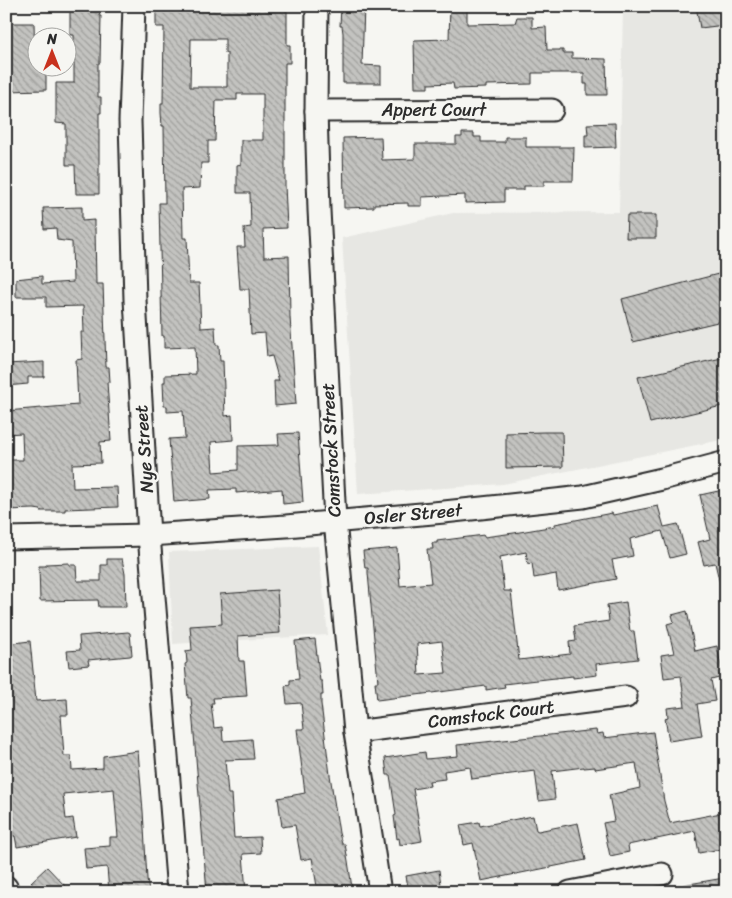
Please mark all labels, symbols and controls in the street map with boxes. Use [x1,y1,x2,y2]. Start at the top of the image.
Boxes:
text: N [46,27,57,52]
north arrow [28,28,78,78]
street label: Appert Court [381,94,487,126]
street label: Comstock Street [311,382,350,518]
street label: Nye Street [125,404,163,494]
street label: Osler Street [363,494,464,534]
street label: Comstock Court [426,690,556,738]

